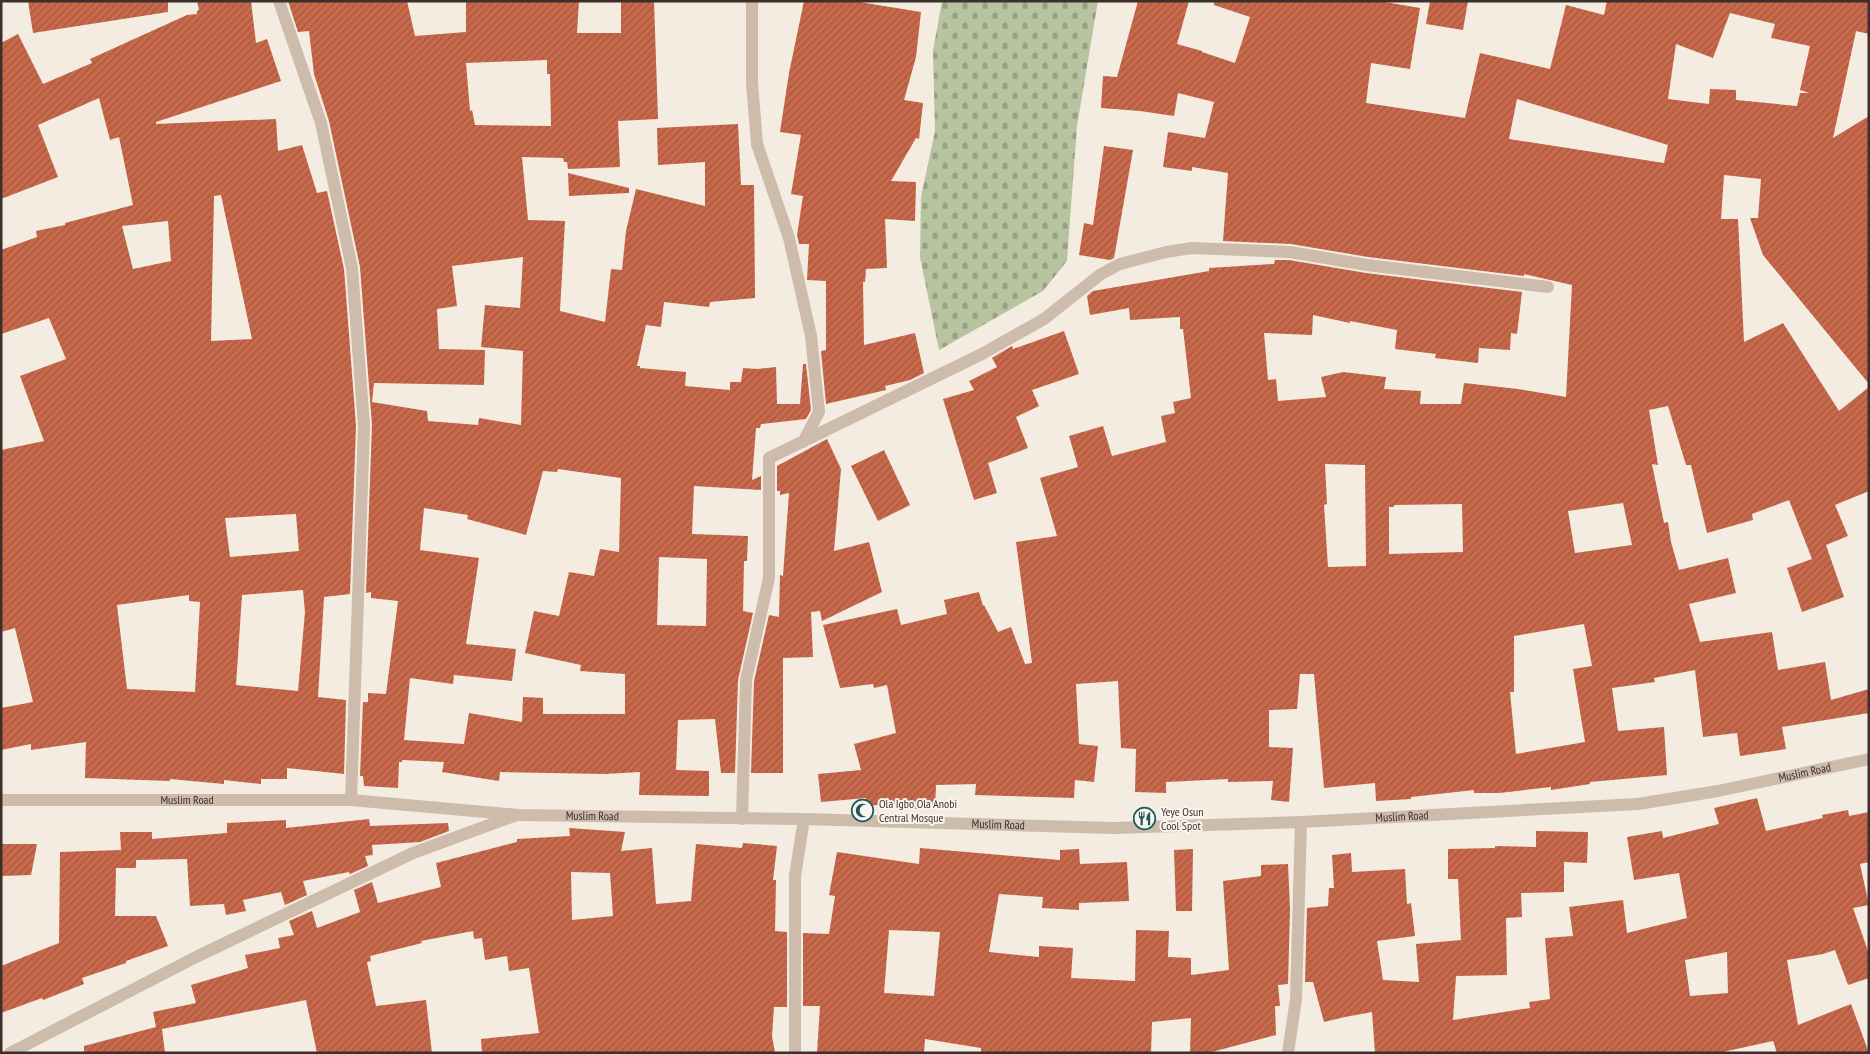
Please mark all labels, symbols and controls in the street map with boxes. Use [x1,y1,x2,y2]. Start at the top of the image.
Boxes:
street label: Muslim Road [1777,759,1832,785]
street label: Muslim Road [160,792,214,807]
place label: Ola Igbo Ola Anobi Central Mosque [879,796,957,825]
mosque icon: Ola Igbo Ola Anobi Central Mosque [851,799,875,823]
place label: Yeye Osun Cool Spot [1161,804,1203,833]
restaurant icon: Yeye Osun Cool Spot [1133,807,1157,831]
street label: Muslim Road [1375,807,1429,825]
street label: Muslim Road [566,808,619,823]
street label: Muslim Road [971,816,1025,832]

